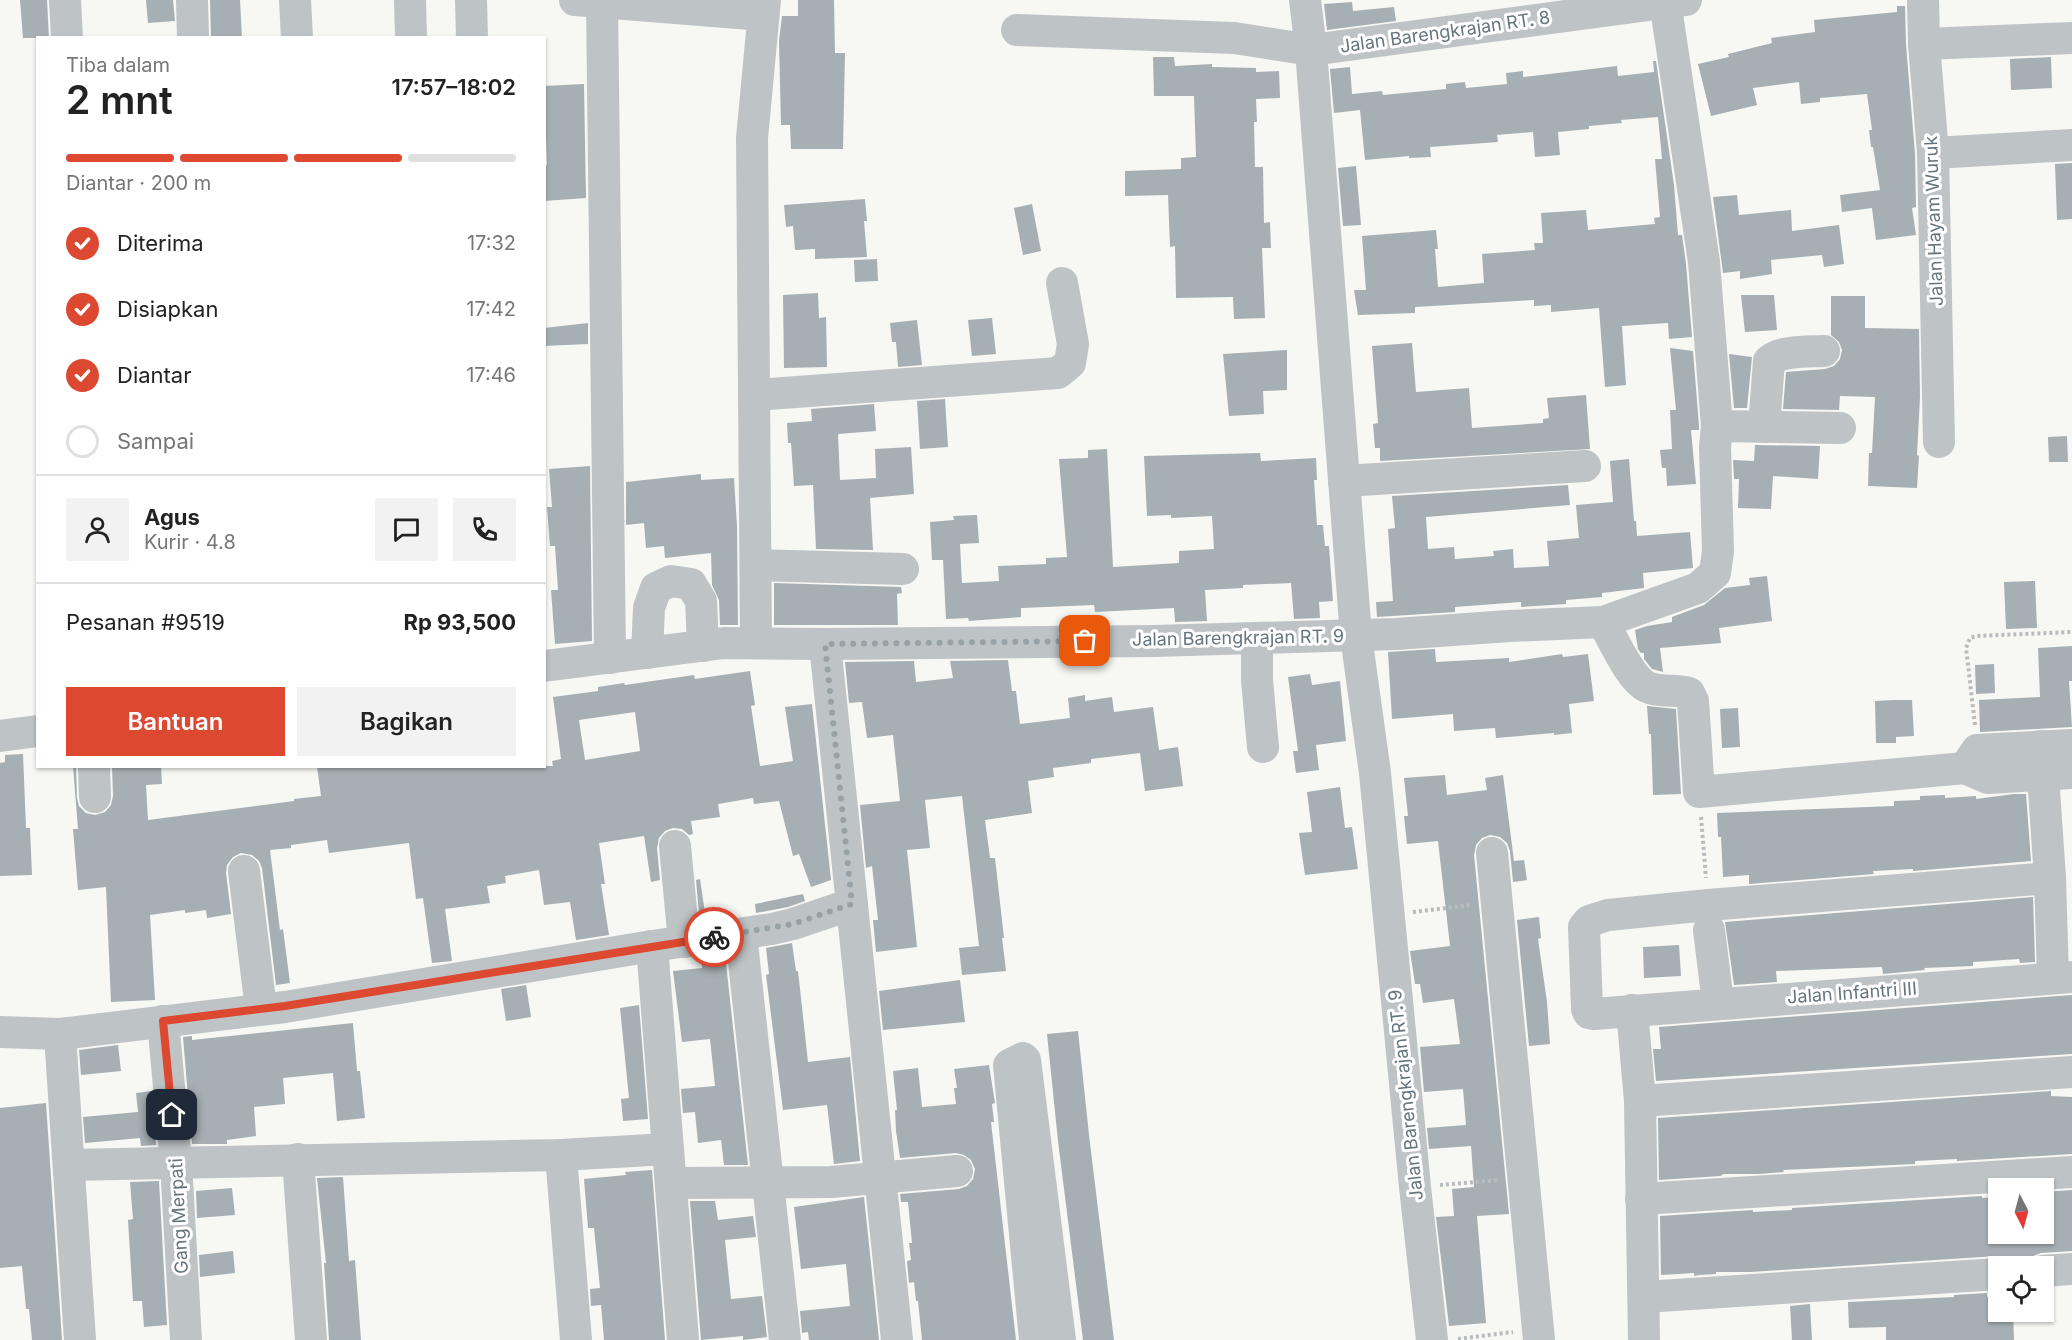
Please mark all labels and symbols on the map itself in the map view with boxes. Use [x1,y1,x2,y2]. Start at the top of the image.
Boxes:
street label: Jalan Barengkrajan RT. 8 [1339,6,1551,57]
street label: Jalan Hayam Wuruk [1920,135,1947,307]
pin [1059,615,1110,666]
street label: Jalan Barengkrajan RT. 9 [1132,625,1344,650]
courier [684,907,744,967]
street label: Jalan Infantri III [1786,977,1918,1008]
street label: Jalan Barengkrajan RT. 9 [1384,989,1427,1202]
pin [146,1089,197,1140]
street label: Gang Merpati [165,1158,192,1274]
north arrow [1988,1178,2054,1244]

